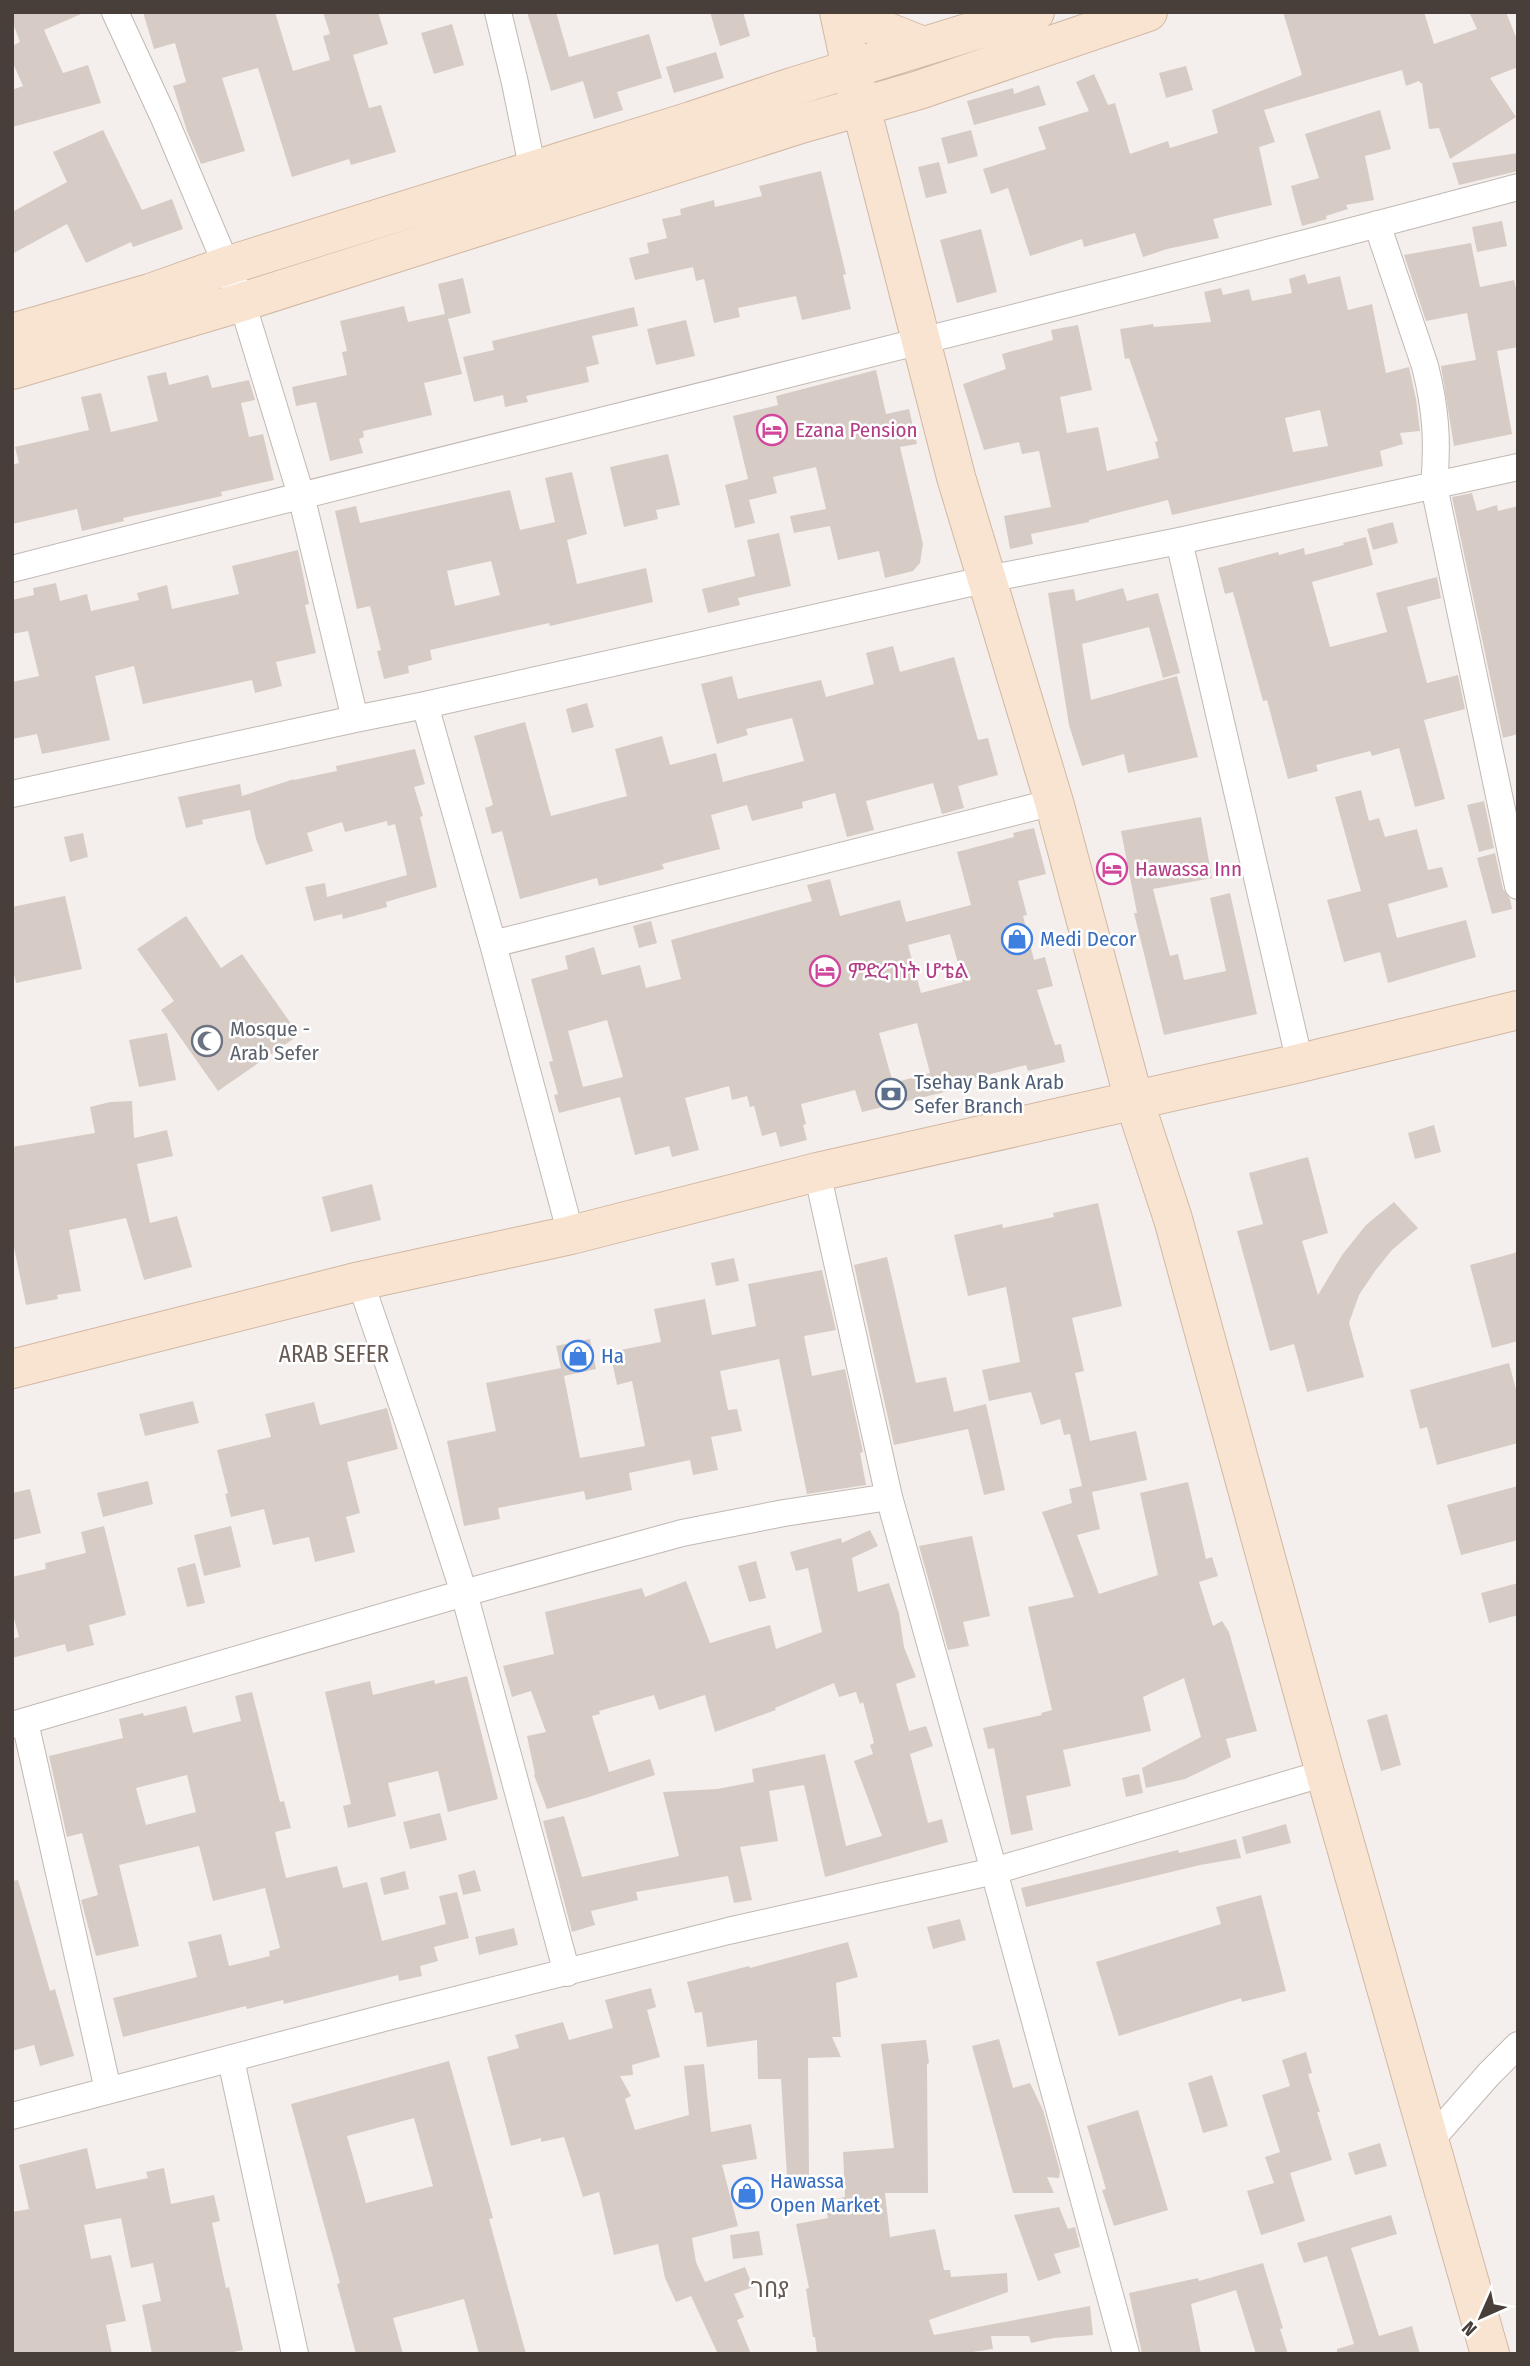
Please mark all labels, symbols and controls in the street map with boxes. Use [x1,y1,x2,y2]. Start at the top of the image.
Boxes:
hotel icon: Ezana Pension [755,413,789,447]
place label: Ezana Pension [795,417,918,443]
hotel icon: Hawassa Inn [1095,852,1129,886]
place label: Hawassa Inn [1135,856,1242,882]
shop icon: Medi Decor [1000,922,1034,956]
place label: Medi Decor [1040,926,1137,952]
hotel icon: ምድረገነት ሆቴል [808,954,842,988]
place label: ምድረገነት ሆቴል [848,958,968,984]
place label: Mosque - Arab Sefer [230,1016,320,1066]
mosque icon: Mosque - Arab Sefer [190,1024,224,1058]
place label: Tsehay Bank Arab Sefer Branch [914,1069,1064,1119]
bank icon: Tsehay Bank Arab Sefer Branch [874,1077,908,1111]
shop icon: Ha [561,1339,595,1373]
district label: ARAB SEFER [279,1340,390,1368]
place label: Ha [601,1343,624,1369]
place label: Hawassa Open Market [770,2168,880,2218]
shop icon: Hawassa Open Market [730,2176,764,2210]
district label: ገበያ [751,2275,789,2303]
north arrow [1446,2282,1516,2352]
text: N [1457,2317,1481,2341]

